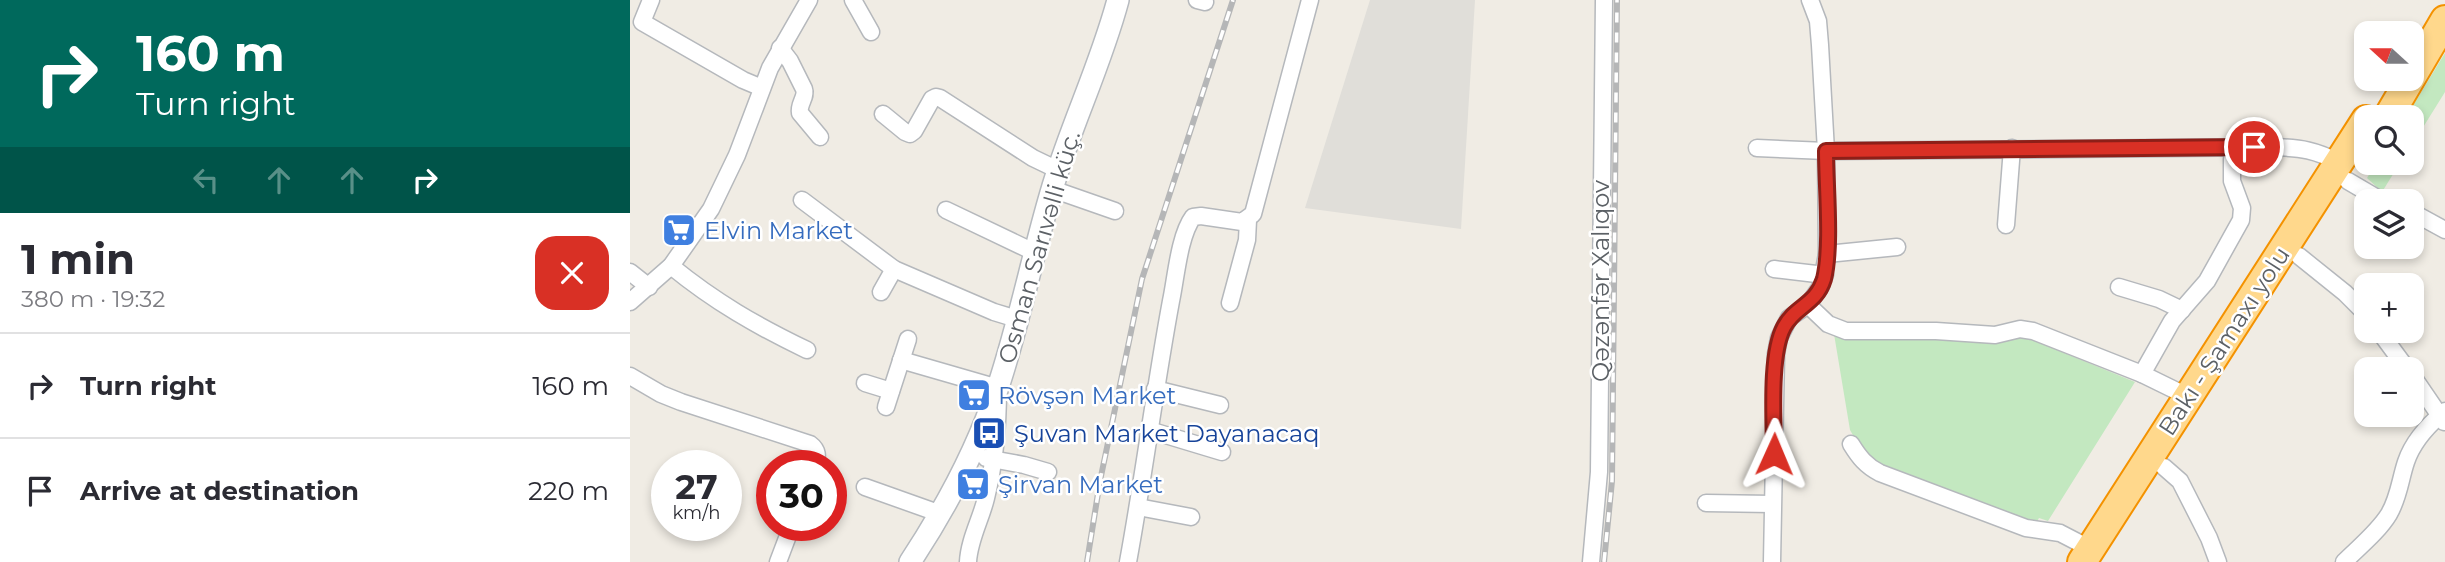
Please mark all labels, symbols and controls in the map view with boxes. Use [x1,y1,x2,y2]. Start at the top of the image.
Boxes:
north arrow [2354,21,2424,91]
map controls [2354,21,2424,427]
text: 160 m [136,24,285,83]
icon: right [21,28,112,119]
text: Turn right [136,84,296,123]
button: search [2354,105,2424,175]
pin [2224,117,2284,177]
street label: Osman Sarıvəlli küç. [992,127,1086,367]
icon: arrive [2235,128,2273,166]
icon: left [187,161,225,199]
icon: ahead [260,161,298,199]
icon: ahead [333,161,371,199]
icon: right [406,161,444,199]
street label: Qəzənfər Xalıqov [1586,180,1615,382]
button: layers [2354,189,2424,259]
supermarket icon: Elvin Market [660,211,698,249]
place label: Elvin Market [704,216,853,245]
text: 1 min [21,233,135,285]
button: close [535,236,609,310]
street label: Bakı - Şamaxı yolu [2152,241,2296,441]
button: + [2354,273,2424,343]
text: 380 m · 19:32 [21,285,165,313]
button: − [2354,357,2424,427]
icon: right [21,367,59,405]
text: Turn right [80,370,216,402]
text: 160 m [532,370,609,402]
supermarket icon: Rövşən Market [955,376,993,414]
place label: Rövşən Market [998,381,1176,410]
bus stop icon: Şuvan Market Dayanacaq [970,414,1008,452]
position arrow [1737,417,1811,491]
place label: Şuvan Market Dayanacaq [1014,419,1320,448]
speed limit sign: 30 [756,450,847,541]
text: 27 [675,465,718,508]
supermarket icon: Şirvan Market [954,465,992,503]
place label: Şirvan Market [998,470,1163,499]
icon: arrive [21,472,59,510]
text: Arrive at destination [80,475,359,507]
text: 220 m [528,475,609,507]
text: km/h [672,502,721,524]

